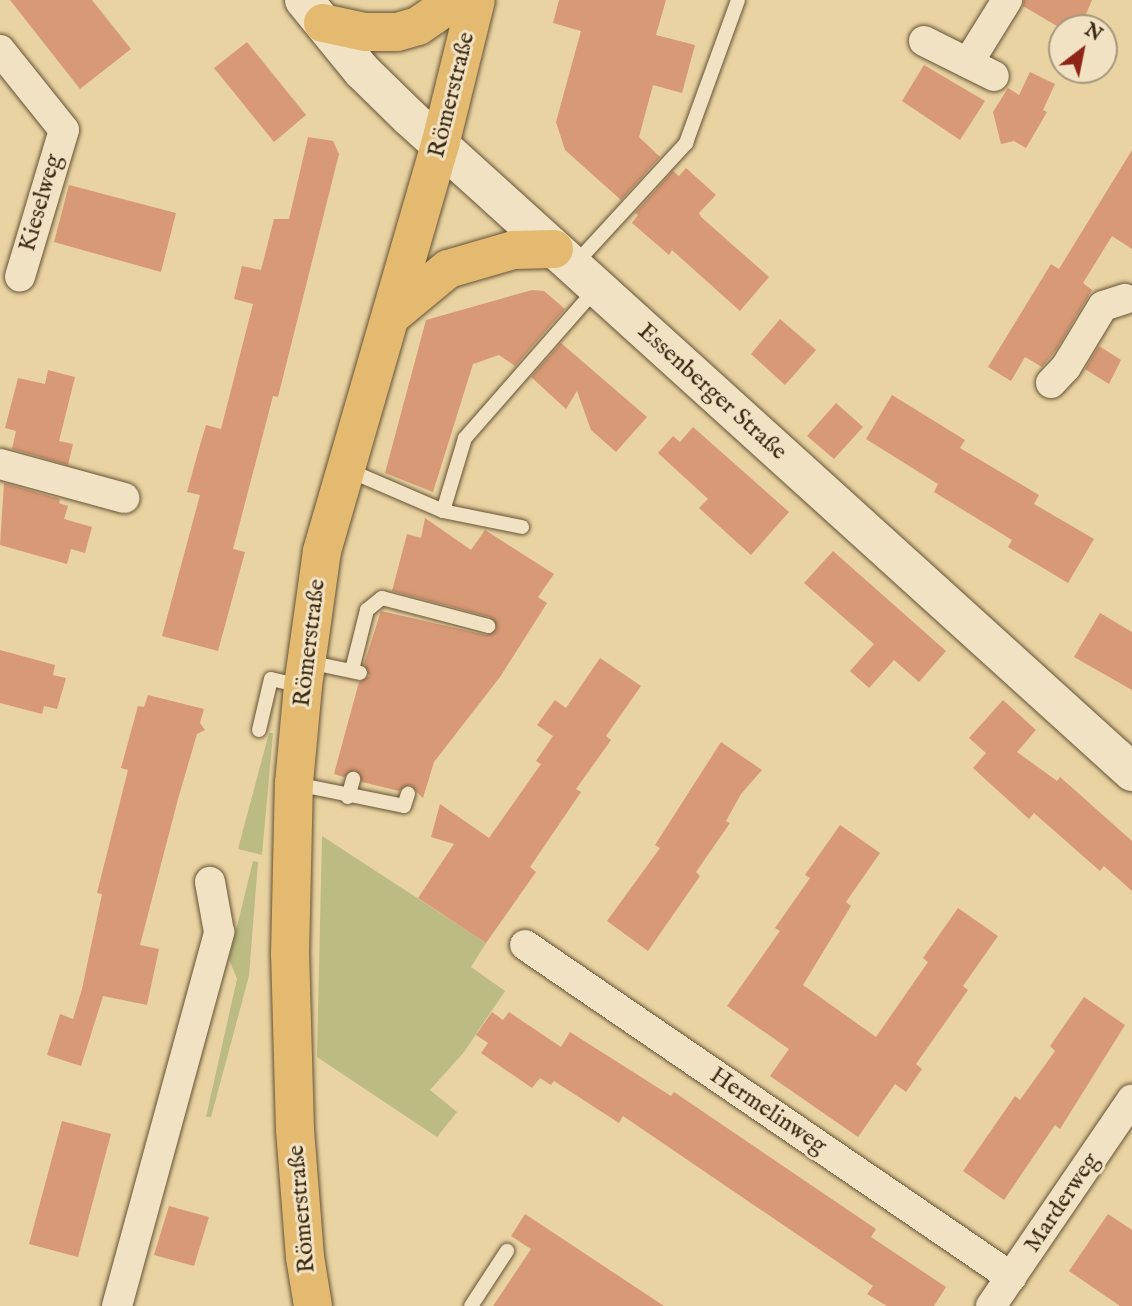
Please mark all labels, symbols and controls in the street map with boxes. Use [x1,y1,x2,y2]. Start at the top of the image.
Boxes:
north arrow [1048,14,1118,84]
text: N [1080,18,1106,47]
street label: Römerstraße [422,29,482,161]
street label: Kieselweg [13,151,69,255]
street label: Essenberger Straße [631,317,793,467]
street label: Römerstraße [288,577,332,709]
street label: Hermelinweg [704,1061,832,1161]
street label: Römerstraße [282,1144,322,1274]
street label: Marderweg [1018,1148,1106,1258]

